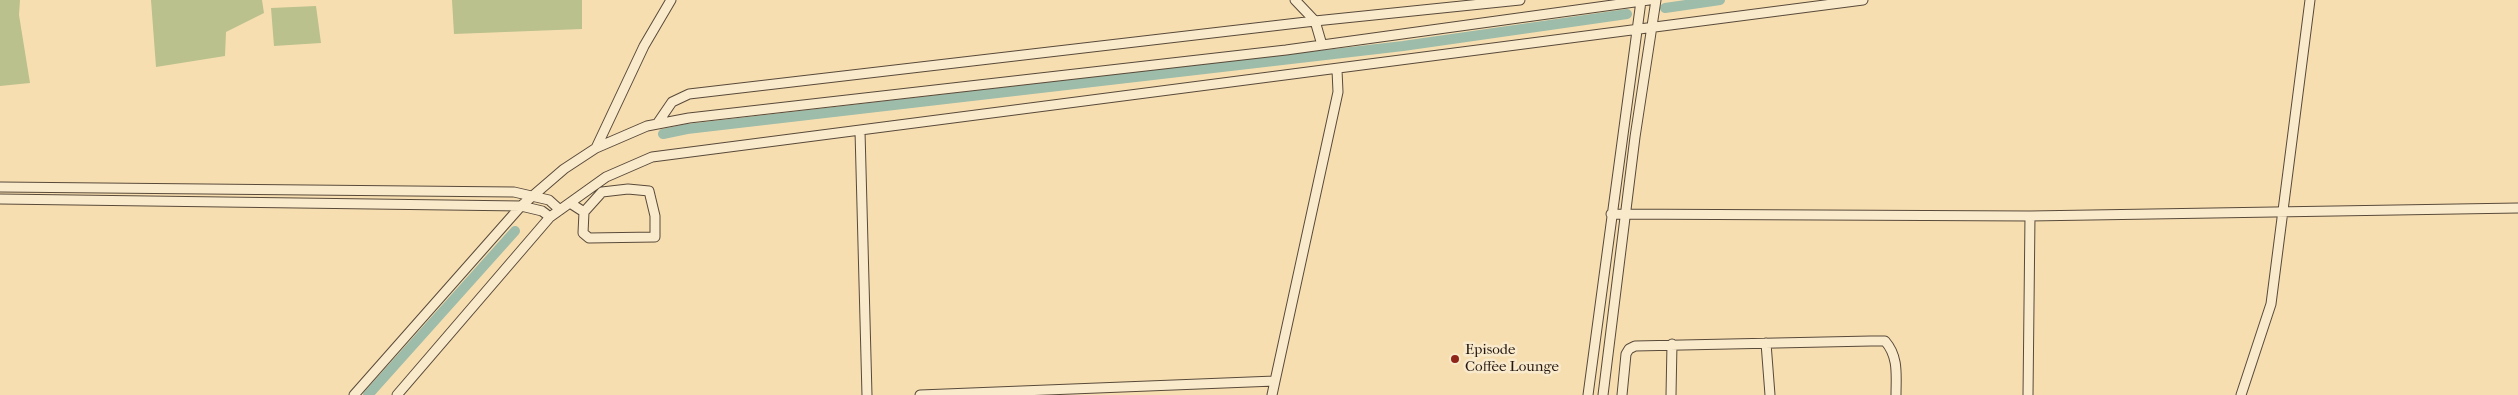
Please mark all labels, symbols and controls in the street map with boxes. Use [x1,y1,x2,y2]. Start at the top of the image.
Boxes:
place label: Episode Coffee Lounge [1465,341,1559,376]
marker: Episode Coffee Lounge [1449,353,1461,365]

